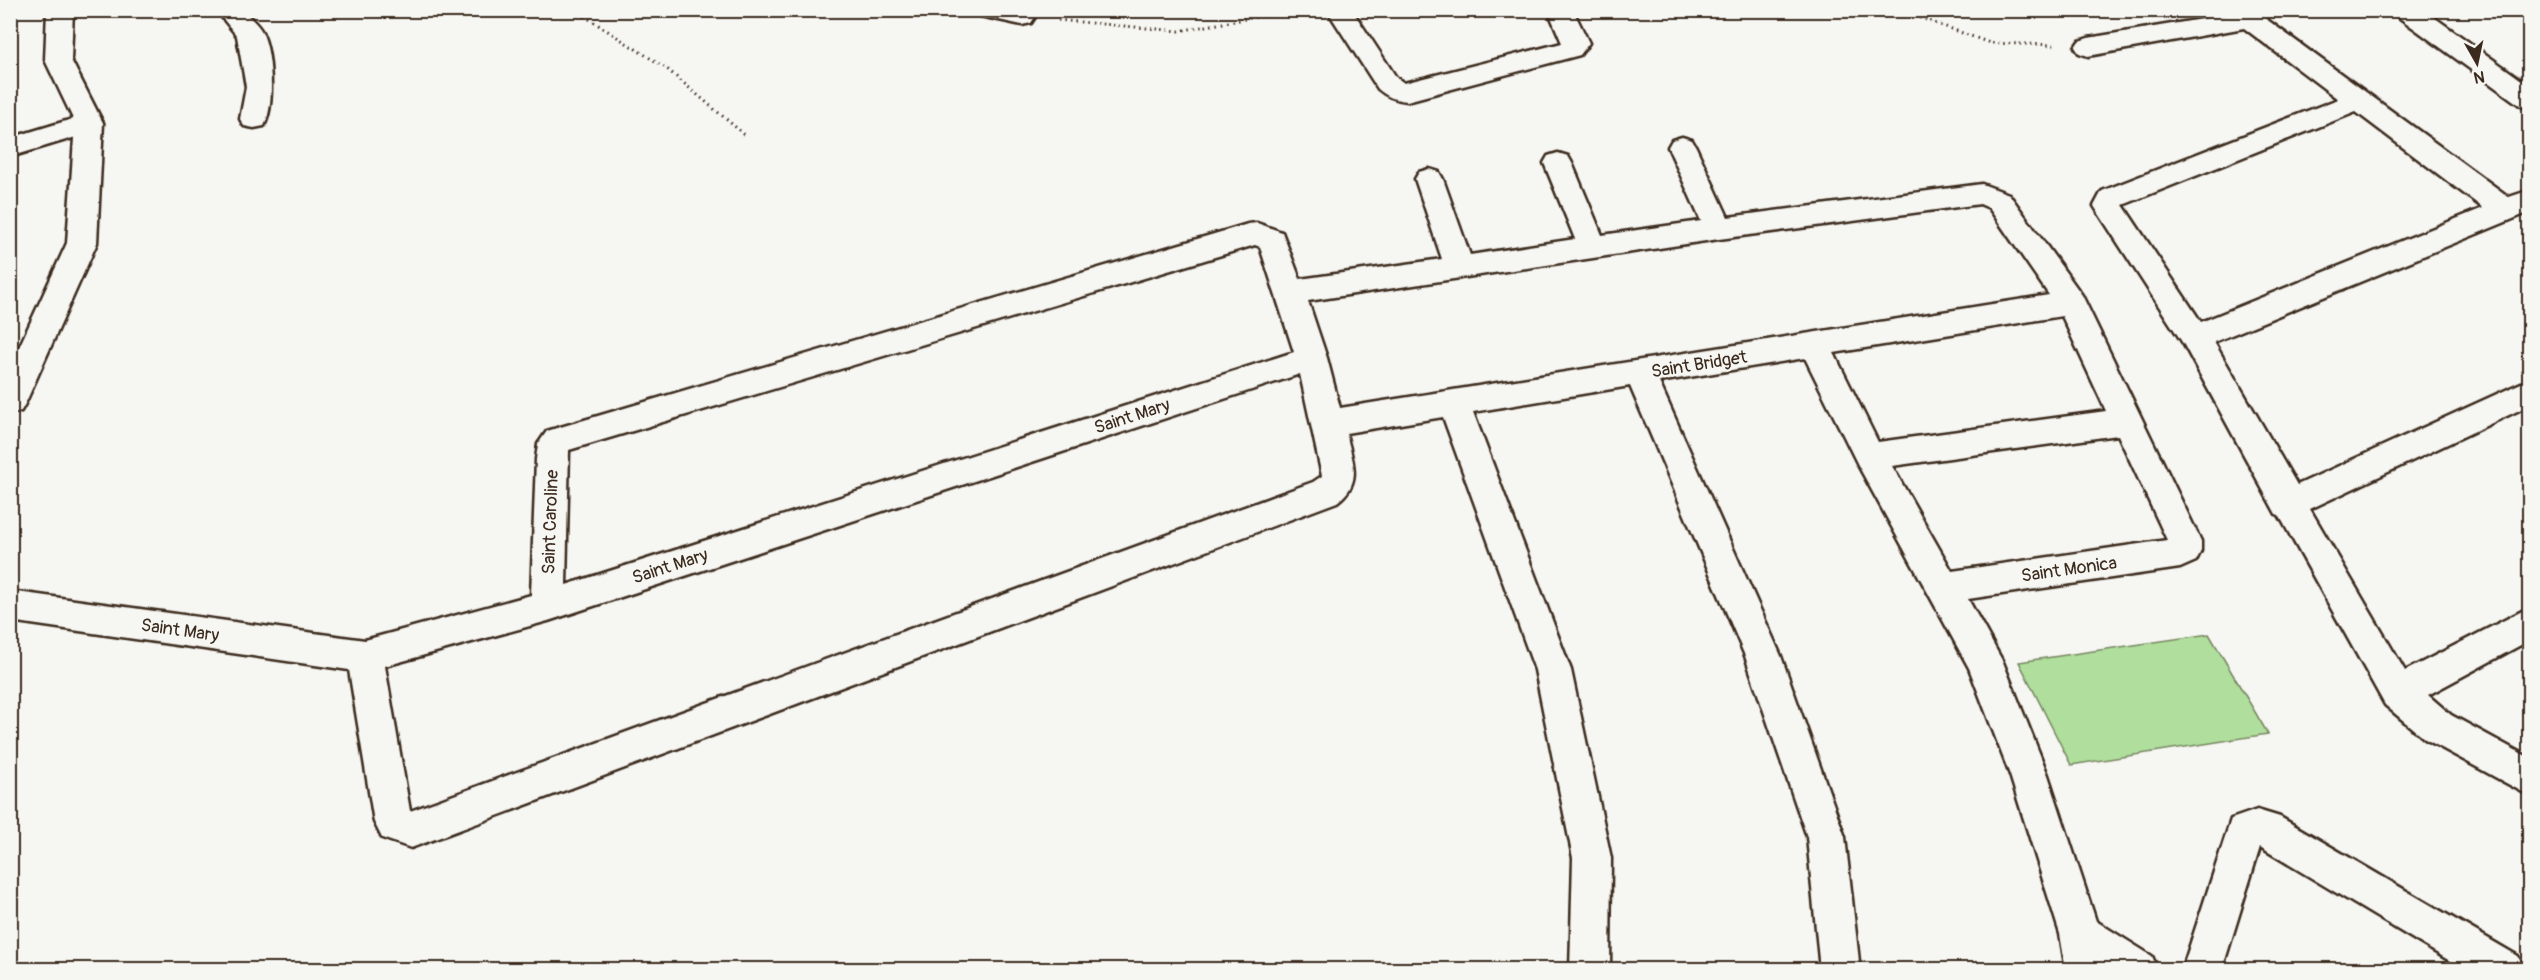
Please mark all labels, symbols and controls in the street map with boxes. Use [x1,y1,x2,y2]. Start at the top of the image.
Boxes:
north arrow [2447,33,2507,93]
text: N [2472,66,2486,88]
street label: Saint Bridget [1649,345,1749,383]
street label: Saint Mary [1091,393,1173,440]
street label: Saint Caroline [537,469,564,575]
street label: Saint Mary [629,543,711,590]
street label: Saint Monica [2020,551,2118,588]
street label: Saint Mary [139,614,221,647]

